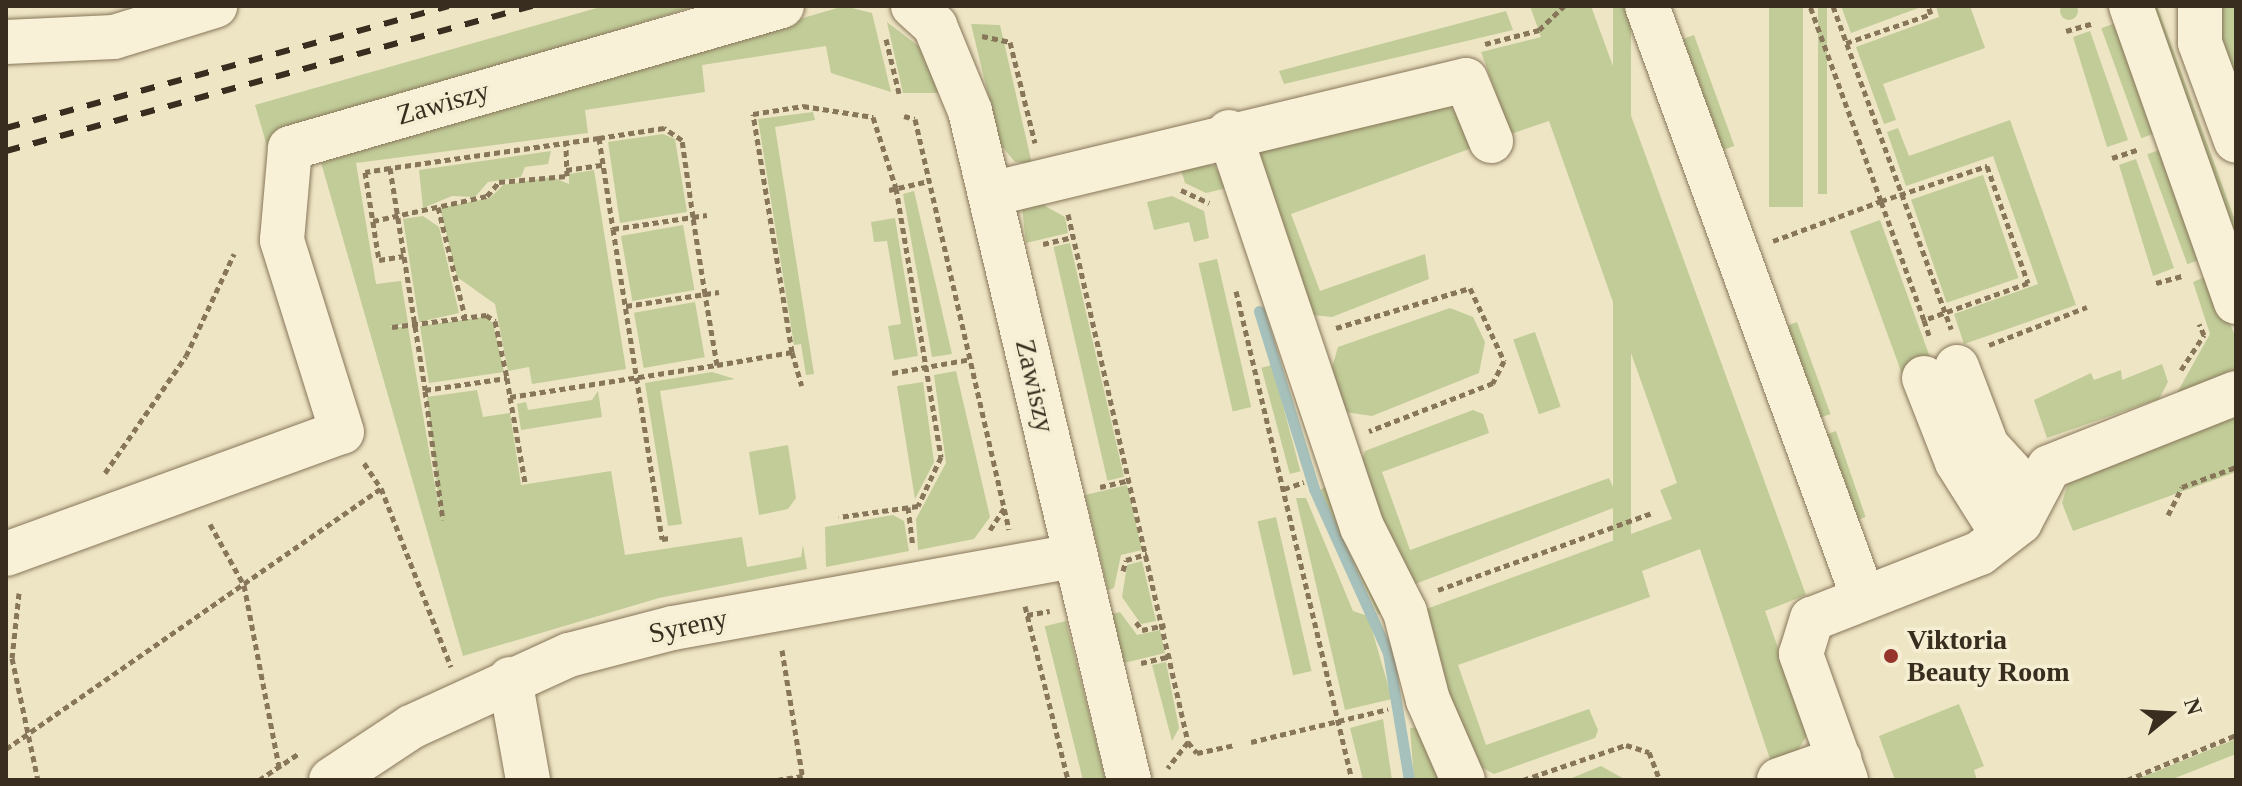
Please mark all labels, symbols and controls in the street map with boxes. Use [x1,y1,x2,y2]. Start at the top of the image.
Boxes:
street label: Zawiszy [393,74,493,132]
street label: Zawiszy [1008,336,1062,436]
street label: Syreny [646,601,730,651]
place label: Viktoria Beauty Room [1907,623,2070,689]
marker: Viktoria Beauty Room [1882,647,1900,665]
north arrow [2130,674,2210,754]
text: N [2179,695,2208,718]

